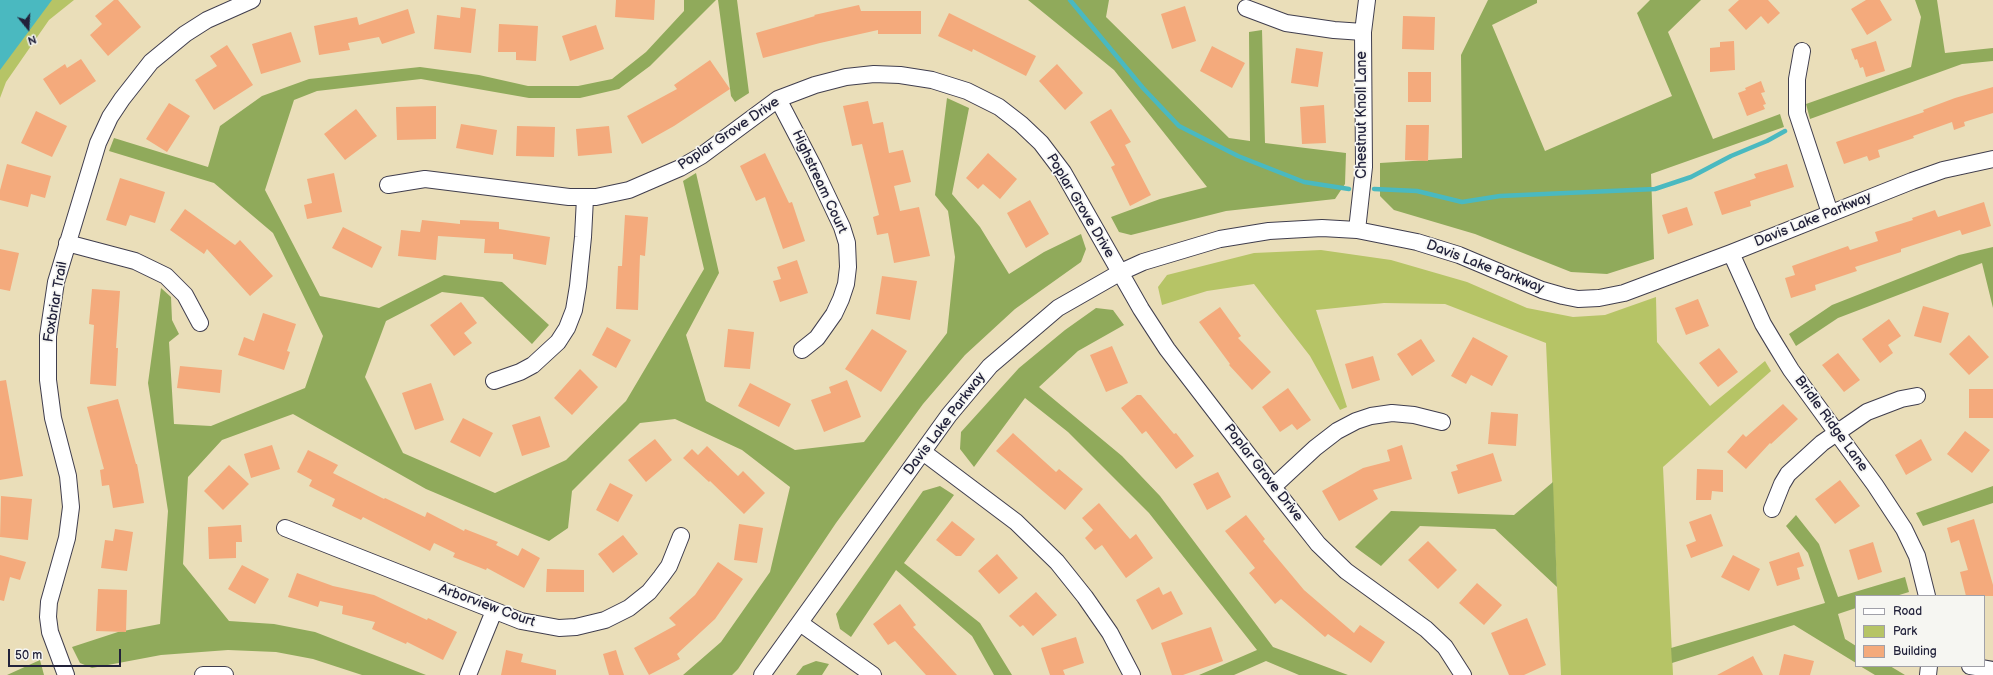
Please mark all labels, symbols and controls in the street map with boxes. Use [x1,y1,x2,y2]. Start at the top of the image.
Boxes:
north arrow [8,8,48,48]
text: N [26,32,38,47]
street label: Chestnut Knoll Lane [1354,51,1370,179]
street label: Poplar Grove Drive [675,94,783,174]
street label: Highstream Court [788,128,850,236]
street label: Poplar Grove Drive [1042,151,1118,261]
street label: Davis Lake Parkway [1752,189,1874,251]
street label: Davis Lake Parkway [1424,237,1546,297]
street label: Foxbriar Trail [41,260,71,344]
street label: Davis Lake Parkway [901,369,989,479]
street label: Bridle Ridge Lane [1791,373,1871,475]
street label: Poplar Grove Drive [1220,421,1306,525]
street label: Arborview Court [437,581,537,631]
legend [1855,595,1985,667]
text: Road [1893,604,1922,619]
text: Park [1893,624,1917,639]
scale bar [10,641,123,667]
text: Building [1893,644,1937,659]
text: 50 m [15,648,42,663]

